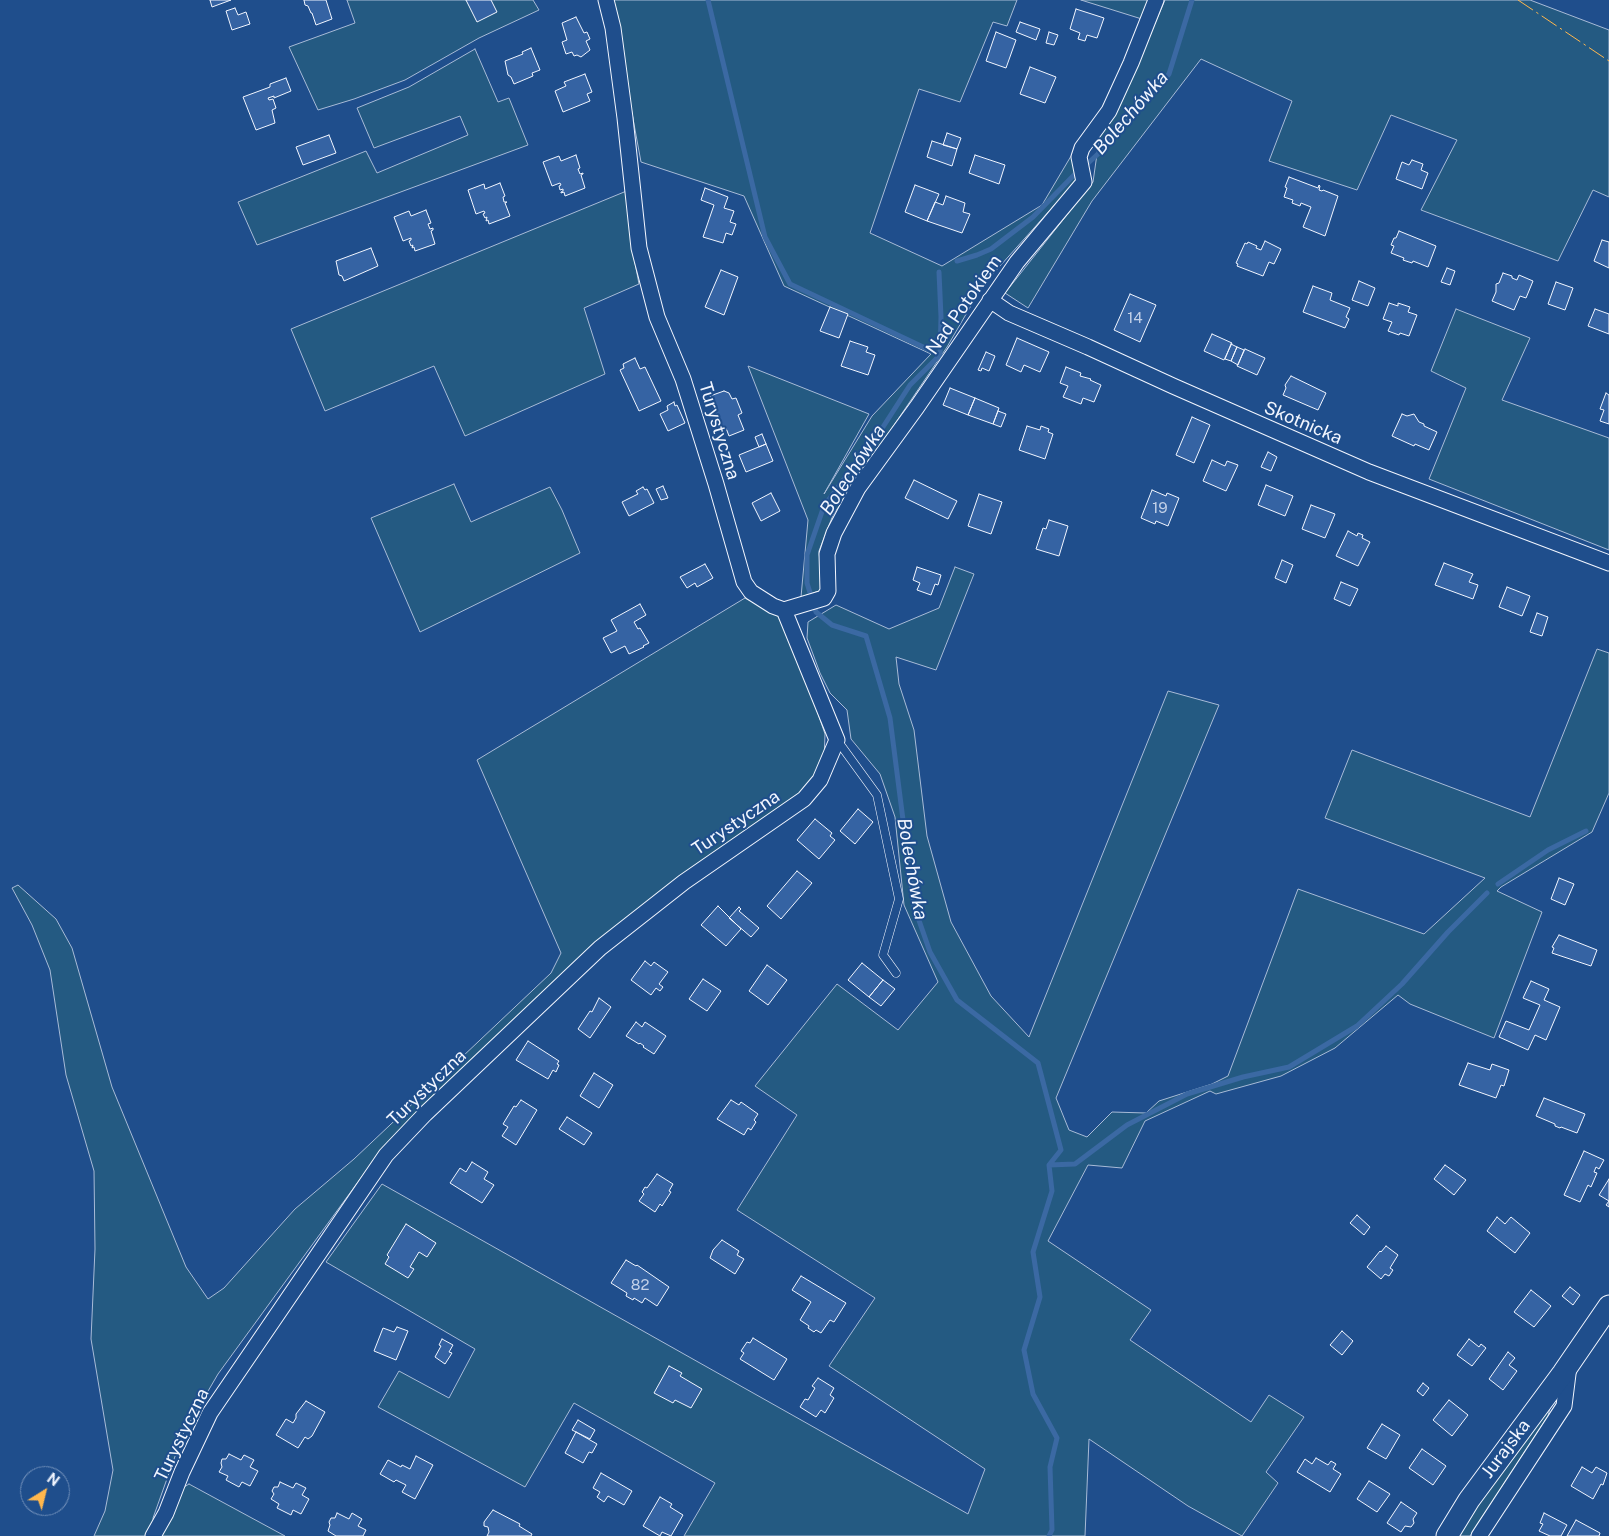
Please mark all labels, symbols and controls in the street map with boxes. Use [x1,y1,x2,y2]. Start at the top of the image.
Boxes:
water label: Bolechówka [1089,67,1173,159]
street label: Nad Potokiem [922,251,1006,359]
house number: 14 [1127,309,1143,327]
street label: Turystyczna [694,380,744,482]
street label: Skotnicka [1261,397,1345,449]
water label: Bolechówka [815,421,891,519]
house number: 19 [1152,499,1168,517]
street label: Turystyczna [688,786,784,860]
water label: Bolechówka [892,816,932,922]
street label: Turystyczna [383,1045,471,1131]
house number: 82 [631,1276,649,1294]
street label: Turystyczna [150,1385,214,1485]
street label: Jurajska [1477,1415,1535,1483]
north arrow [20,1466,70,1516]
text: N [44,1470,62,1489]

